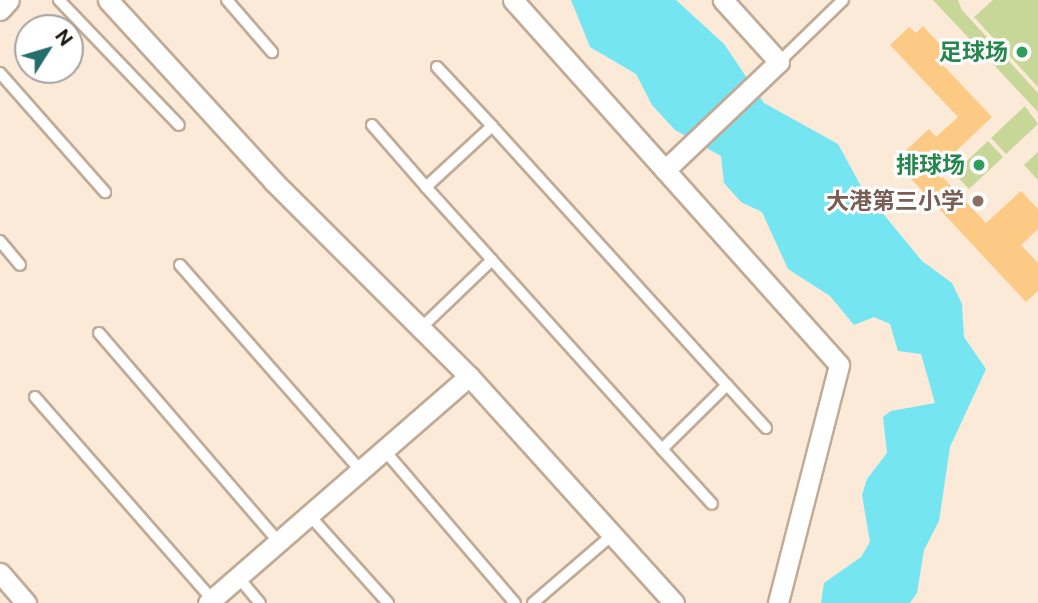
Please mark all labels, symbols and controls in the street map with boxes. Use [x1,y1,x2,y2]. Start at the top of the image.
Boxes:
north arrow [14,14,84,84]
text: N [51,25,77,50]
place label: 足球场 [939,38,1008,66]
marker: 足球场 [1014,44,1030,60]
place label: 排球场 [896,151,965,179]
marker: 排球场 [971,157,987,173]
place label: 大港第三小学 [826,187,964,215]
marker: 大港第三小学 [970,193,986,209]

